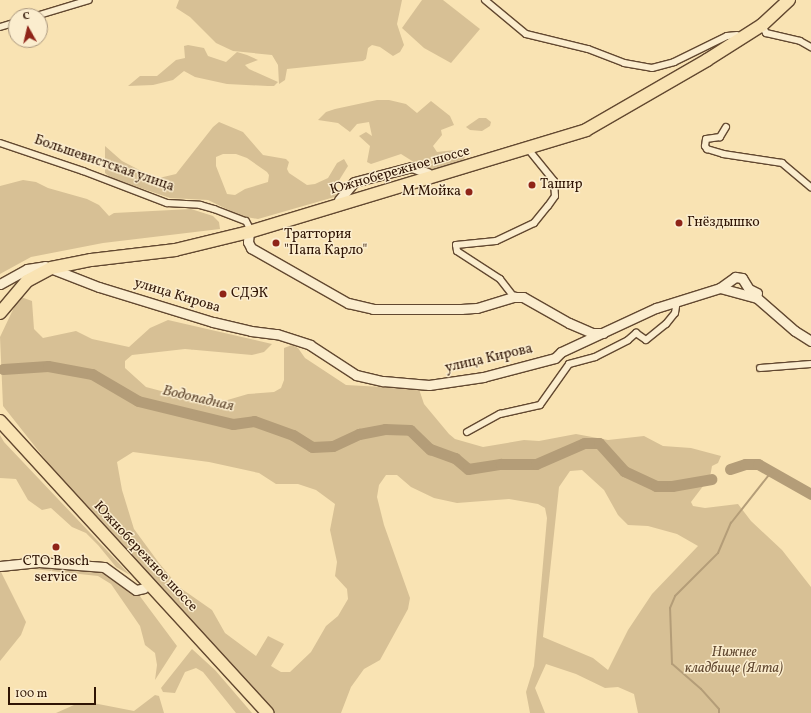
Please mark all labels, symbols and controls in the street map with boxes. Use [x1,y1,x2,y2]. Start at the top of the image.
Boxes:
north arrow [8,8,48,48]
text: С [22,9,31,25]
street label: Большевистская улица [32,132,176,196]
street label: Южнобережное шоссе [328,143,472,199]
place label: Ташир [540,177,583,193]
marker: Ташир [527,180,537,190]
place label: М Мойка [402,184,461,200]
marker: М Мойка [464,187,474,197]
place label: Гнёздышко [687,215,760,231]
marker: Гнёздышко [674,218,684,228]
place label: Траттория "Папа Карло" [284,227,367,260]
marker: Траттория "Папа Карло" [271,238,281,248]
street label: улица Кирова [132,275,222,317]
place label: СДЭК [231,286,268,302]
marker: СДЭК [218,289,228,299]
street label: улица Кирова [444,341,534,377]
water label: Водопадная [161,382,235,416]
street label: Южнобережное шоссе [89,498,201,616]
marker: СТО Bosch service [51,542,61,552]
place label: СТО Bosch service [23,554,89,586]
park label: Нижнее кладбище (Ялта) [685,645,783,678]
scale bar [10,679,98,705]
text: 100 m [15,686,47,702]

